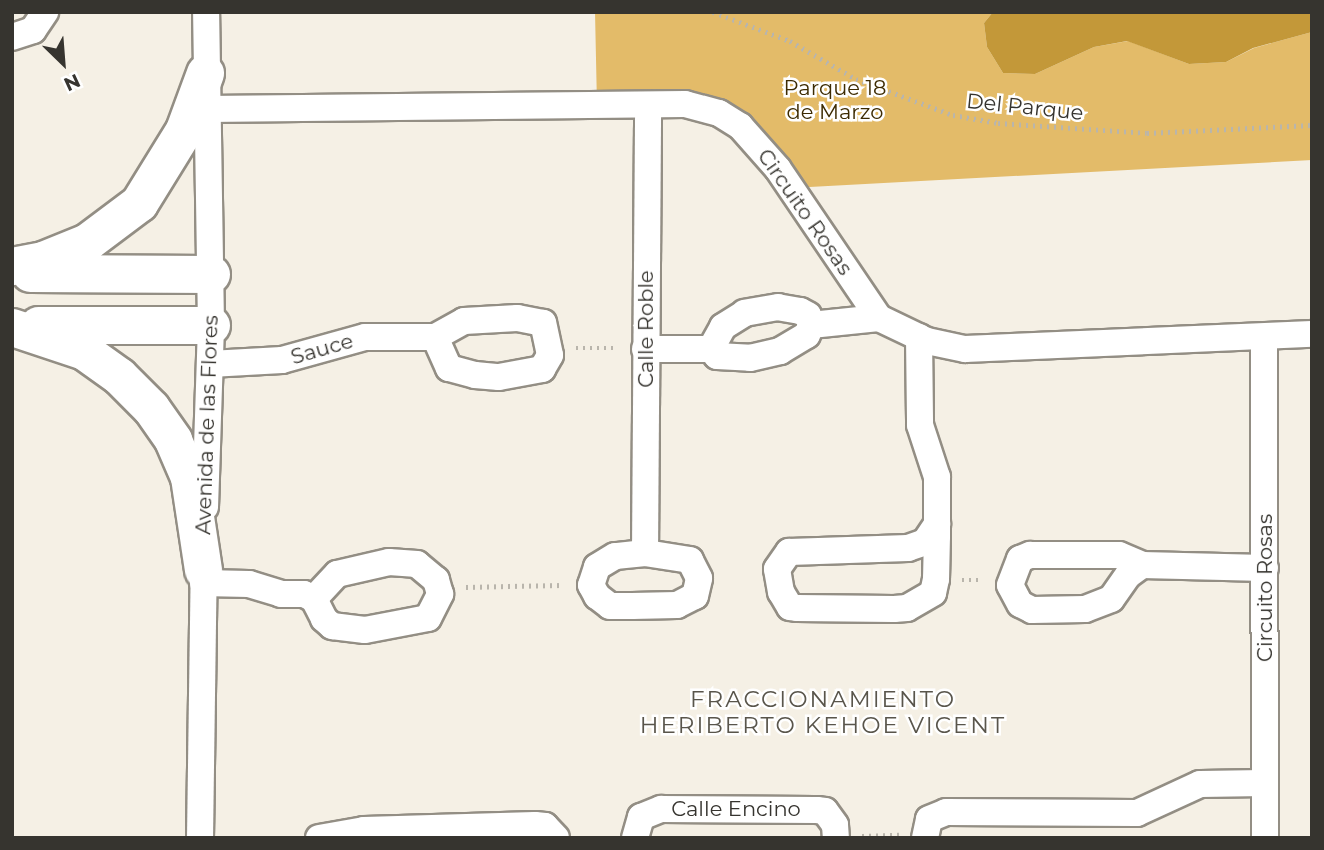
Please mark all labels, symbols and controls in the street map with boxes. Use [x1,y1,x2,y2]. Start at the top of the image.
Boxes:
north arrow [28,28,98,98]
text: N [60,69,84,96]
park label: Parque 18 de Marzo [784,75,886,125]
street label: Del Parque [965,88,1085,126]
street label: Circuito Rosas [752,144,858,280]
street label: Calle Roble [633,270,659,388]
street label: Avenida de las Flores [191,315,223,535]
street label: Sauce [288,328,356,370]
street label: Circuito Rosas [1252,514,1278,662]
district label: FRACCIONAMIENTO HERIBERTO KEHOE VICENT [643,685,1003,739]
street label: Calle Encino [671,796,801,822]

